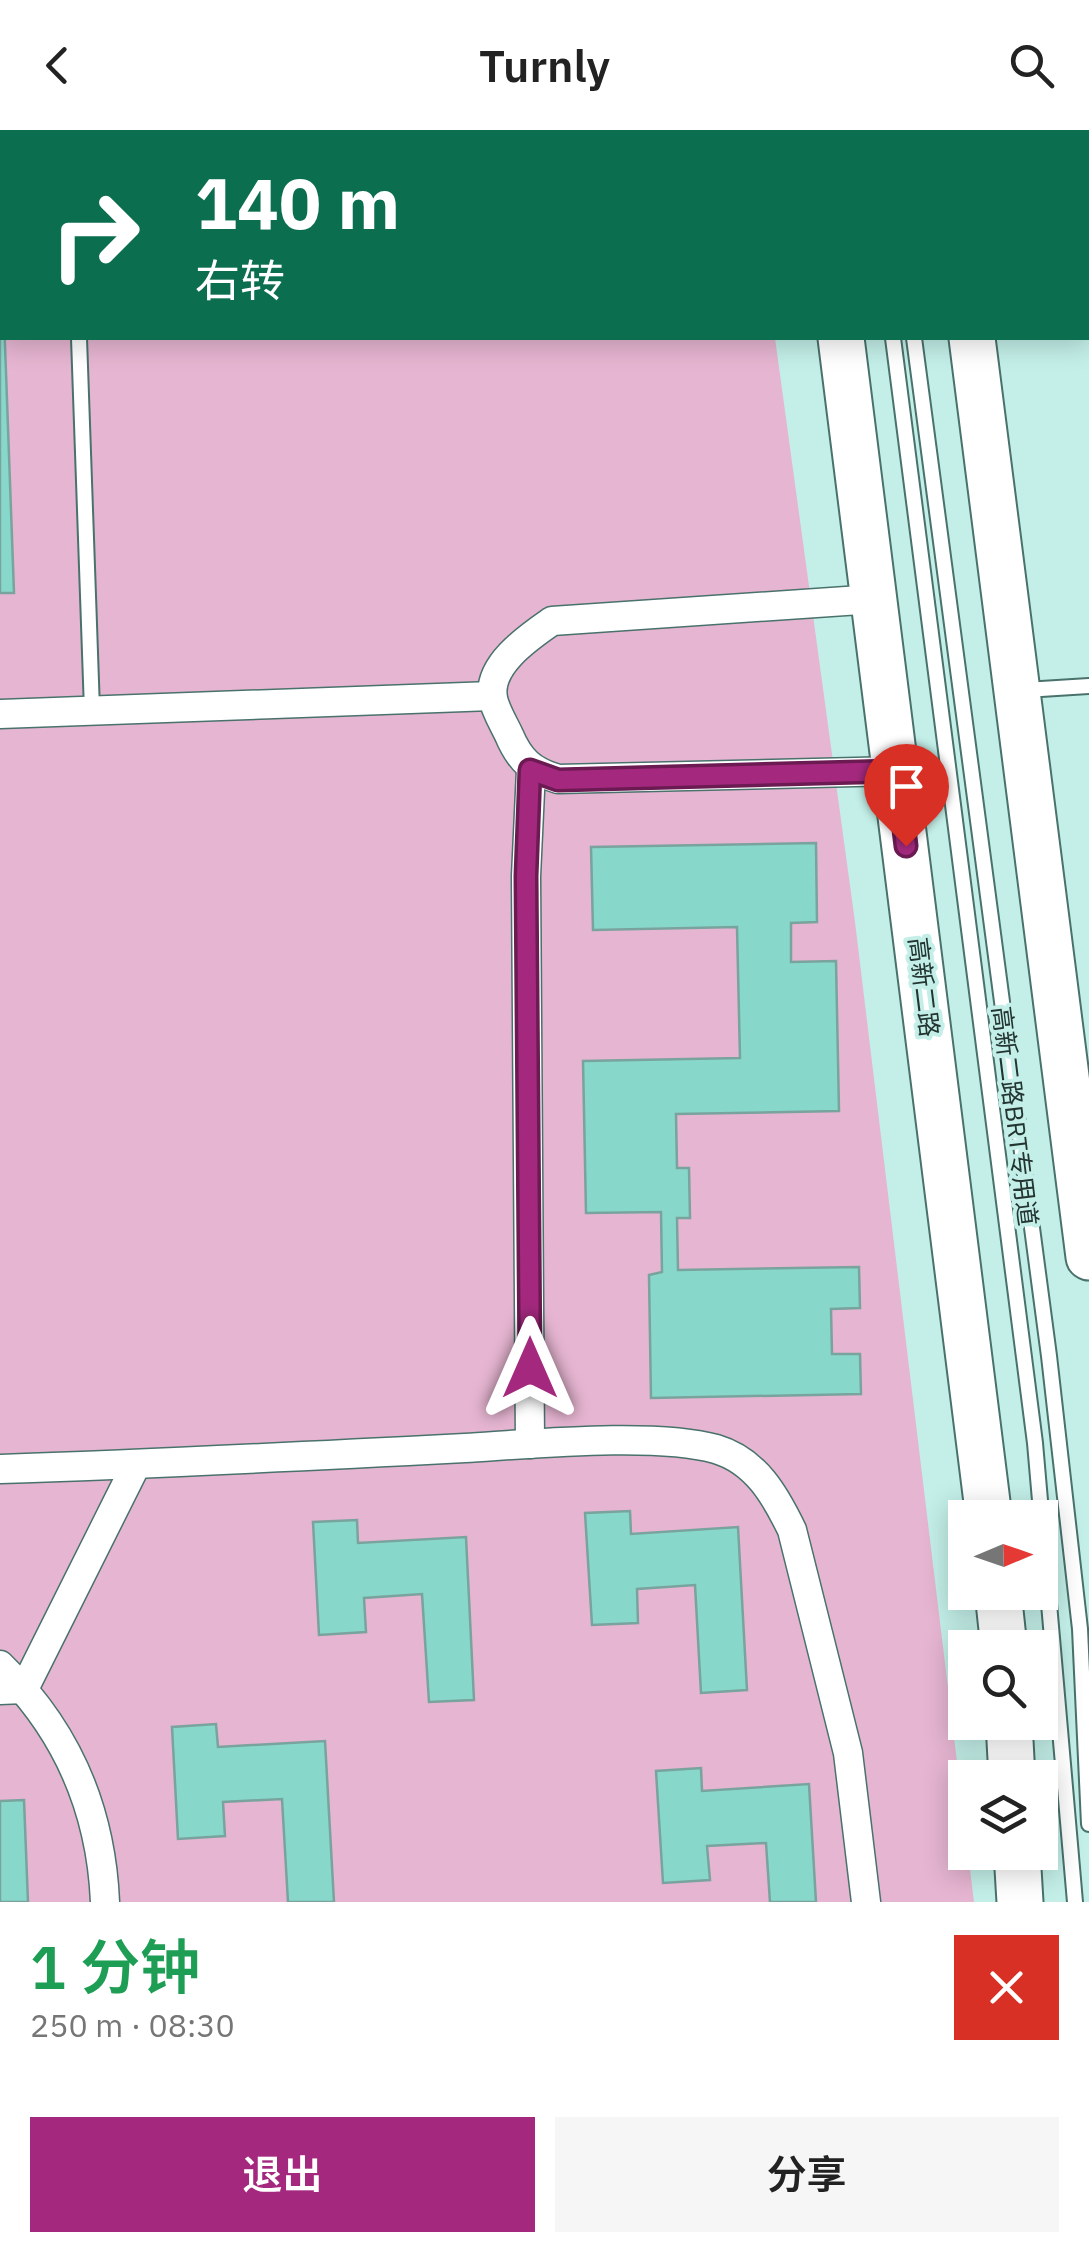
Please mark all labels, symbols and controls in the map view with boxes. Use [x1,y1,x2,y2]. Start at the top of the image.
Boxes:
text: Turnly [479,36,610,94]
icon: back [30,38,85,93]
icon: search [1004,38,1059,93]
text: 140 m [195,157,400,248]
icon: right [30,170,160,300]
text: 右转 [195,251,285,309]
pin [864,744,949,847]
icon: arrive [879,759,934,814]
street label: 高新二路 [902,935,947,1039]
street label: 高新二路BRT专用道 [986,1004,1045,1228]
position arrow [478,1316,582,1420]
north arrow [948,1500,1058,1610]
map controls [948,1500,1058,1870]
button: search [948,1630,1058,1740]
button: layers [948,1760,1058,1870]
text: 1 分钟 [30,1927,200,2006]
button: close [954,1935,1059,2040]
text: 250 m · 08:30 [30,2004,235,2046]
button: 退出 [30,2117,535,2232]
button: 分享 [555,2117,1059,2232]

